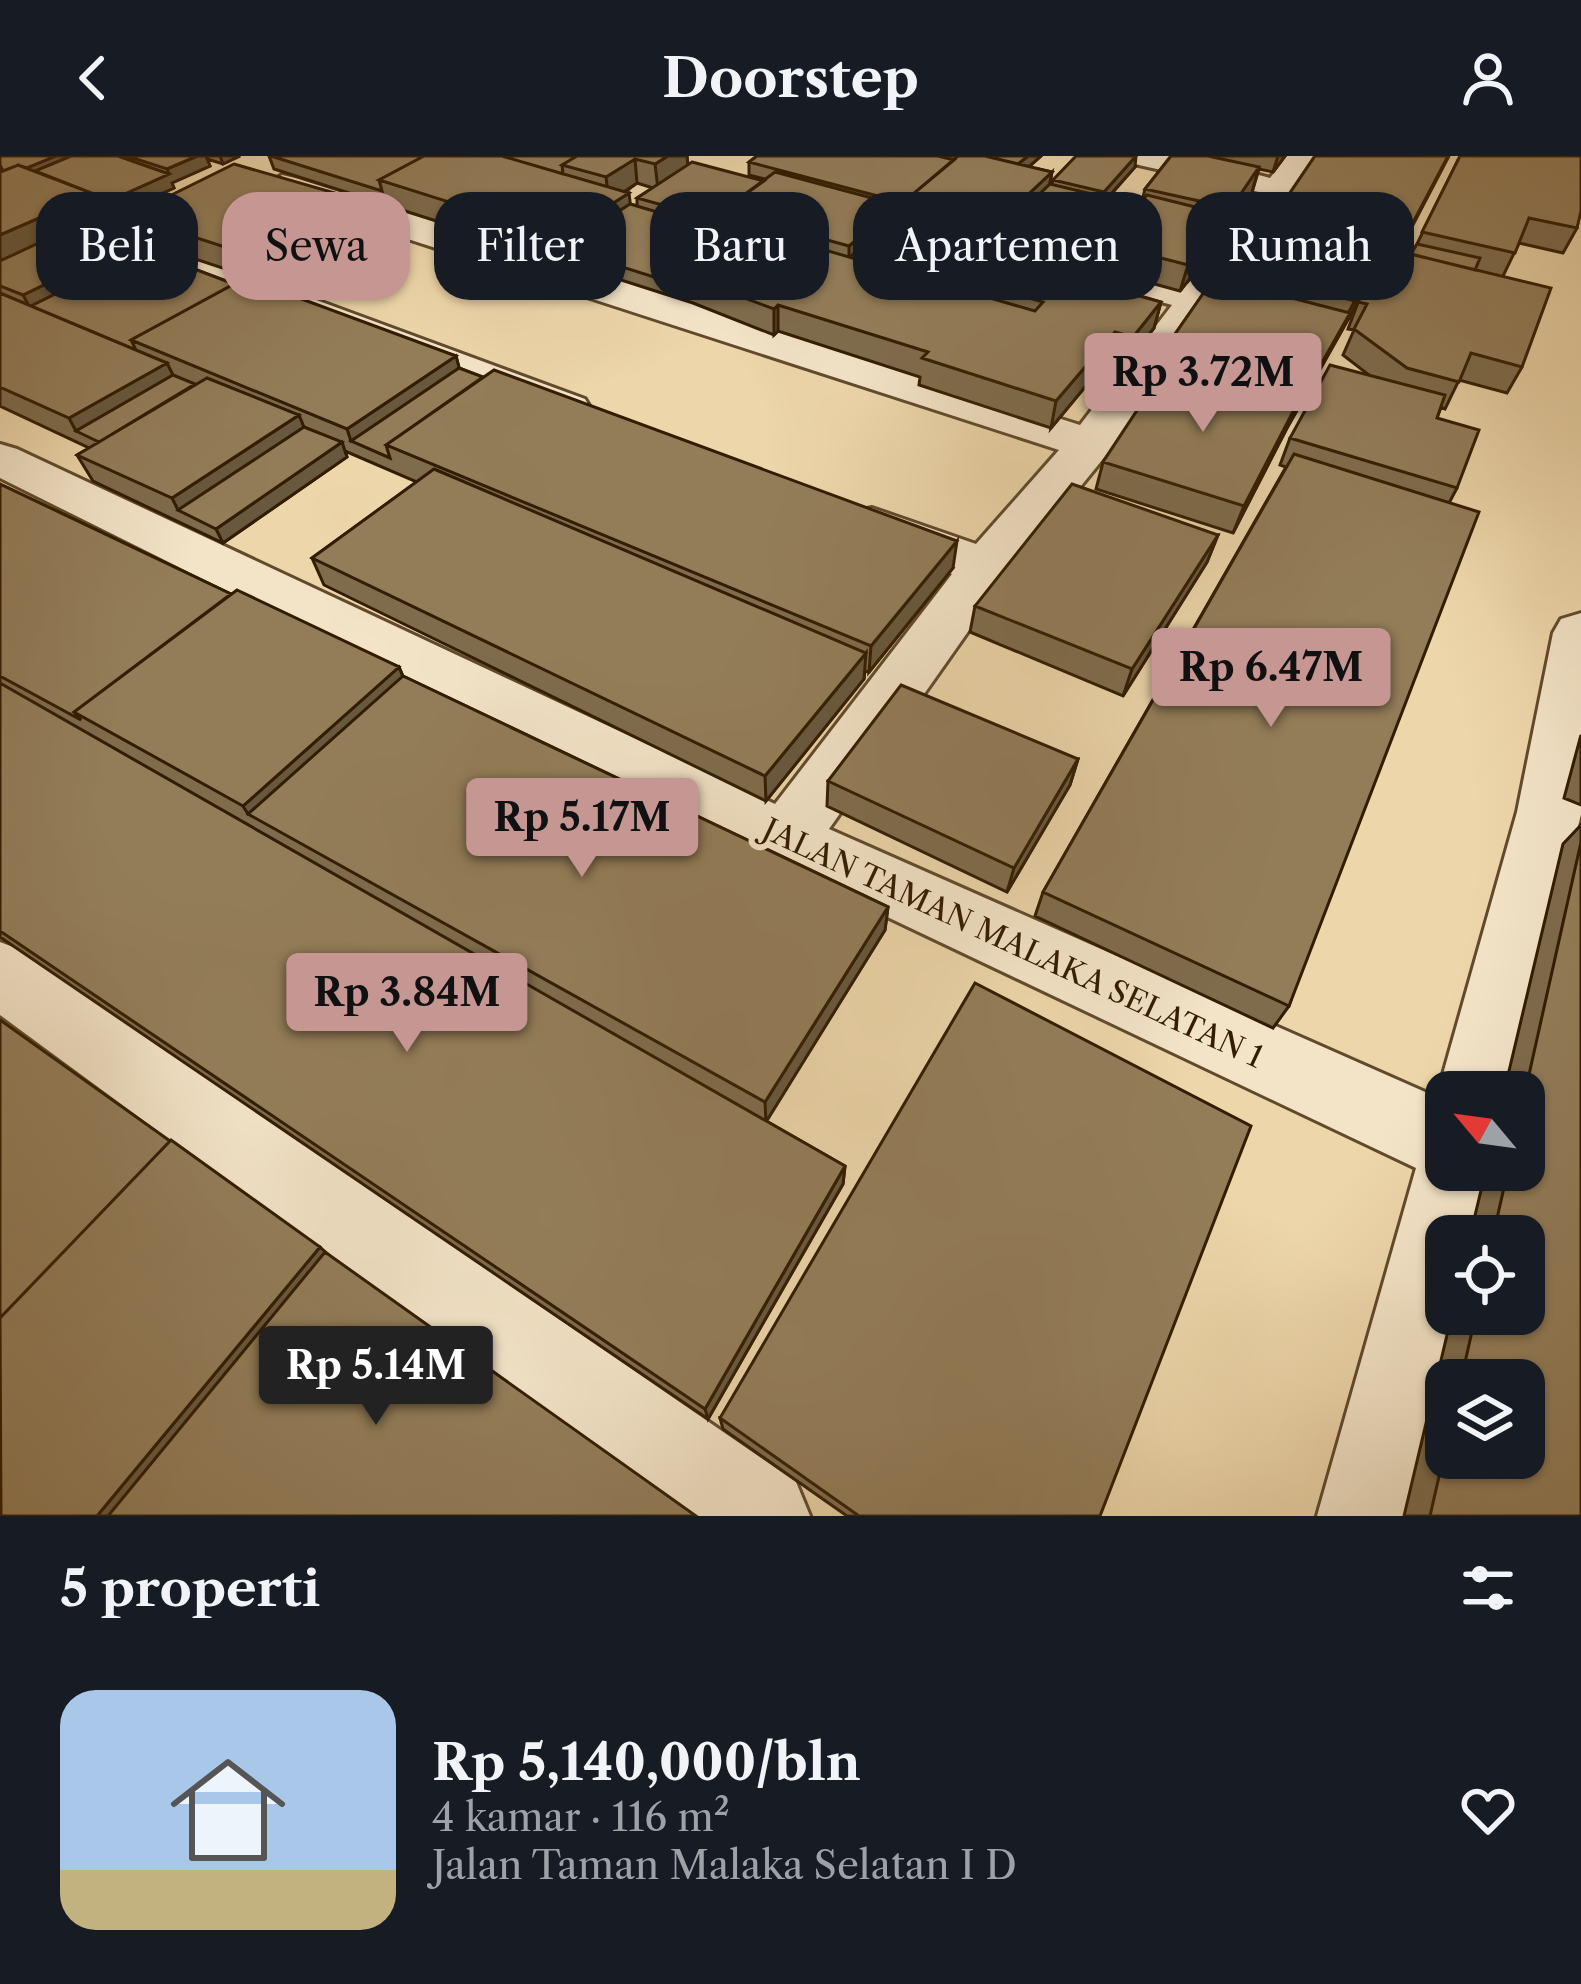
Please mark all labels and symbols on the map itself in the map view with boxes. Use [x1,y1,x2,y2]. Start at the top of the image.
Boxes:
pin: Rp 3.72M [1079,333,1327,435]
pin: Rp 6.47M [1147,628,1395,730]
pin: Rp 5.17M [458,778,706,880]
street label: JALAN TAMAN MALAKA SELATAN 1 [753,809,1269,1076]
pin: Rp 3.84M [283,953,531,1055]
north arrow [1425,1071,1545,1191]
pin: Rp 5.14M [252,1326,500,1428]

